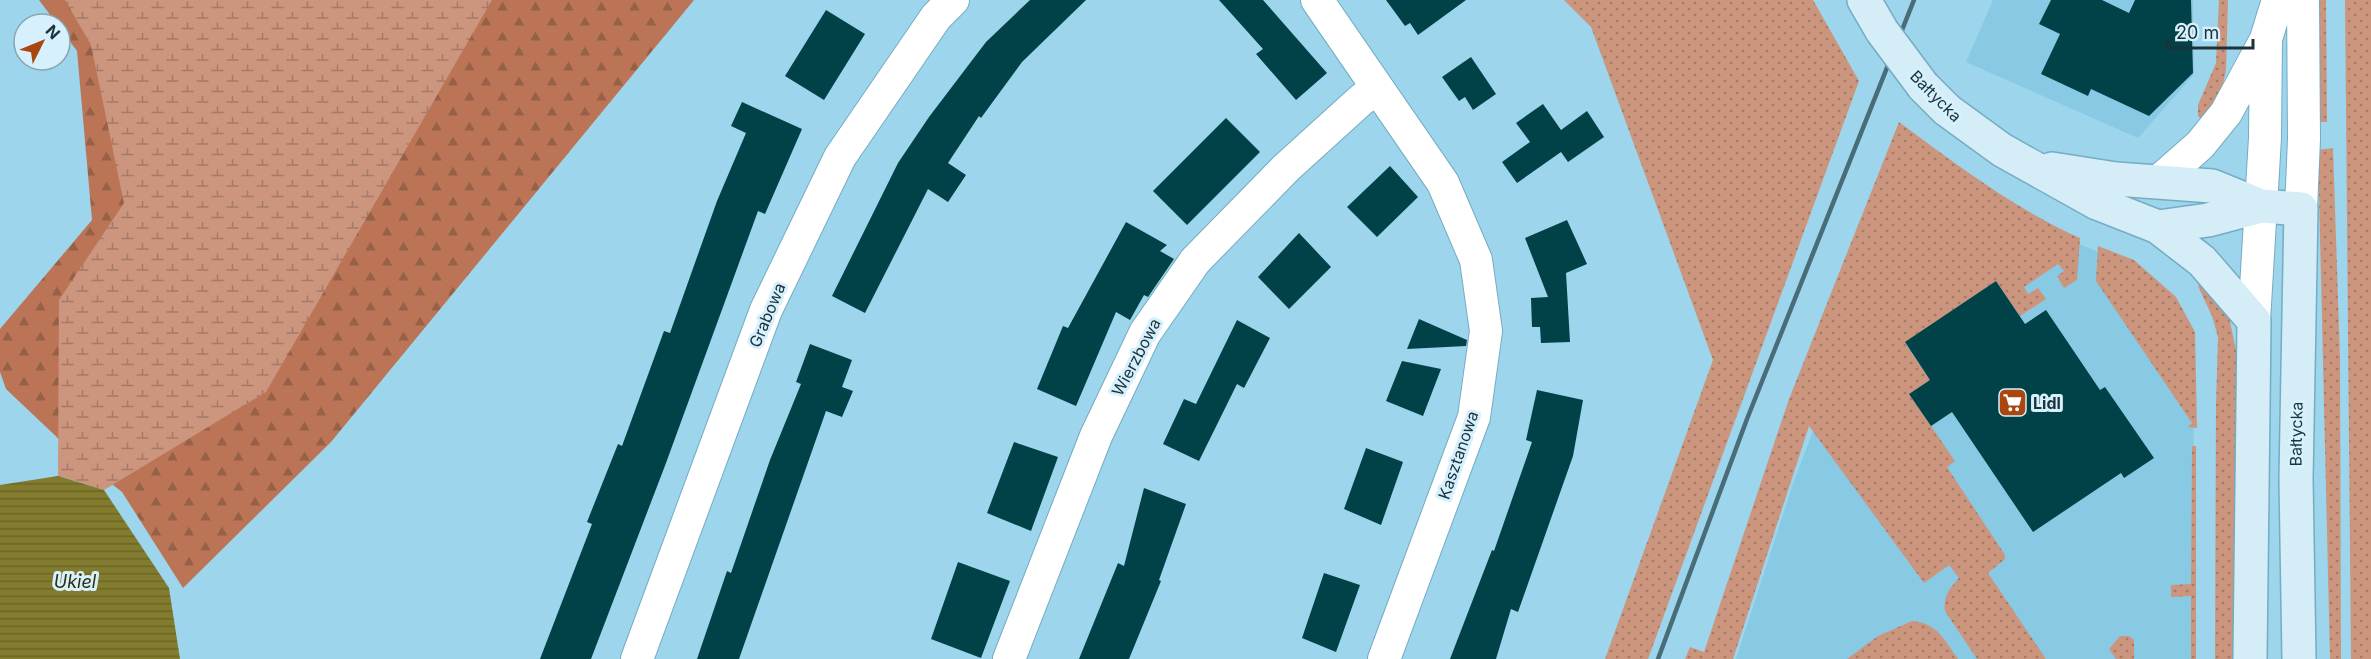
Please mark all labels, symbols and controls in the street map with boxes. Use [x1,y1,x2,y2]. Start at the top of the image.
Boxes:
north arrow [12,12,72,72]
scale bar [2167,12,2252,50]
text: N [41,20,64,43]
text: 20 m [2176,22,2219,43]
street label: Bałtycka [1906,66,1966,126]
street label: Grabowa [744,280,790,350]
street label: Wierzbowa [1107,315,1165,399]
supermarket icon: Lidl [1996,387,2028,419]
place label: Lidl [2033,393,2061,413]
street label: Bałtycka [2285,401,2307,467]
street label: Kasztanowa [1434,408,1482,502]
water label: Ukiel [54,571,97,592]

